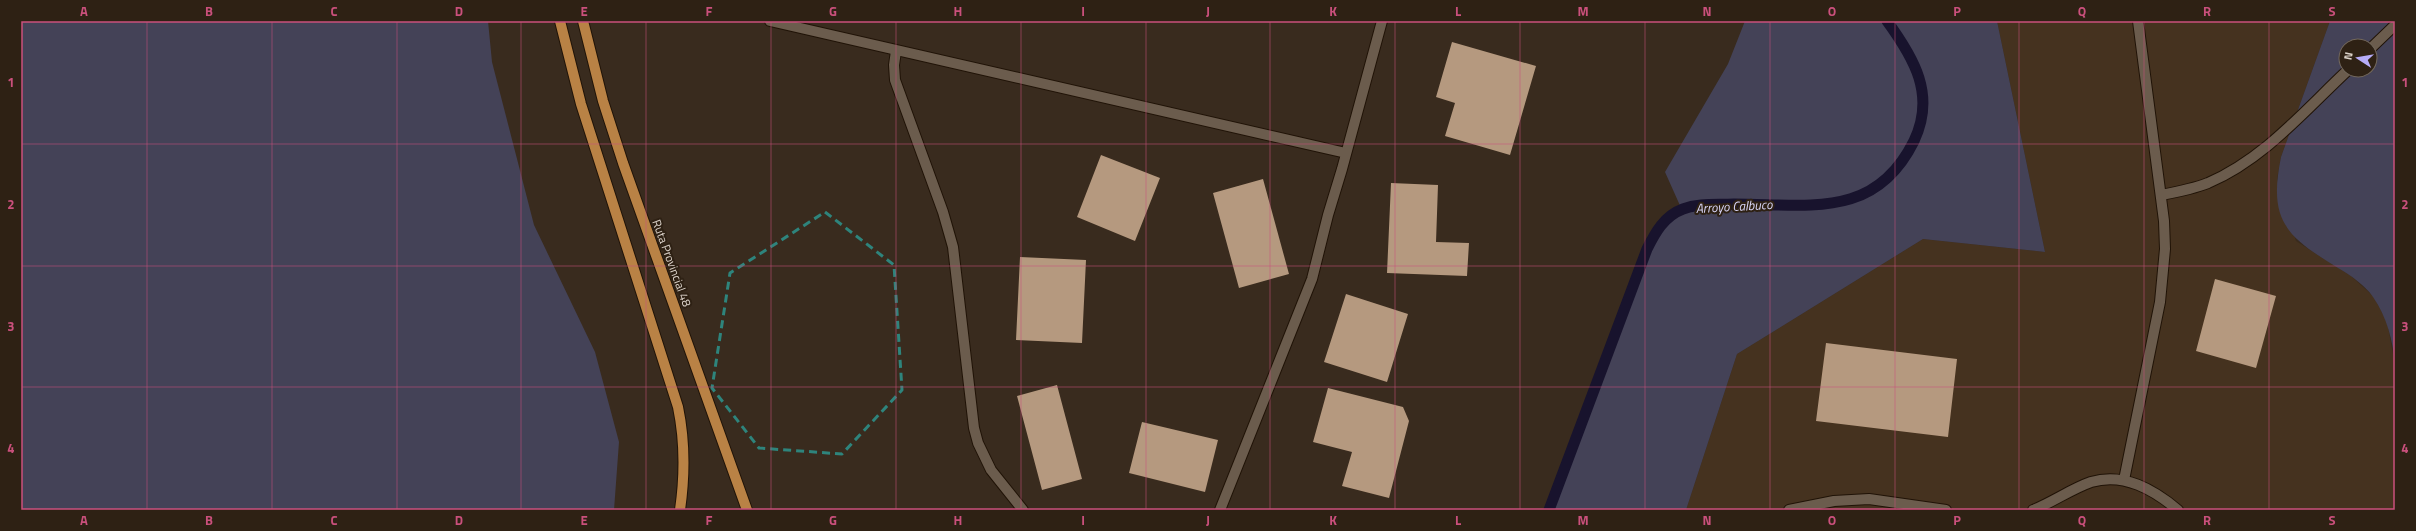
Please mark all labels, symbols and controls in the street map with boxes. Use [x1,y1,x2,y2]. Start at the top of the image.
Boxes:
text: A [80,1,88,21]
text: B [205,1,213,21]
text: C [330,1,338,21]
text: D [455,1,463,21]
text: E [580,1,588,21]
text: F [706,1,713,21]
text: G [829,1,837,21]
text: H [954,1,962,21]
text: I [1081,1,1085,21]
text: J [1206,1,1210,21]
text: K [1329,1,1337,21]
text: L [1455,1,1461,21]
text: M [1577,1,1589,21]
text: N [1702,1,1712,21]
text: O [1828,1,1836,21]
text: P [1953,1,1961,21]
text: Q [2078,1,2086,21]
text: R [2203,1,2211,21]
text: S [2328,1,2336,21]
north arrow [2338,38,2378,78]
text: N [2340,51,2357,61]
text: 1 [7,72,15,92]
text: 1 [2401,72,2409,92]
text: 2 [7,194,15,214]
water label: Arroyo Calbuco [1695,194,1773,218]
text: 2 [2401,194,2409,214]
street label: Ruta Provincial 48 [647,217,697,310]
text: 3 [7,316,15,336]
text: 3 [2401,316,2409,336]
text: 4 [7,438,15,458]
text: 4 [2401,438,2409,458]
text: A [80,510,88,530]
text: B [205,510,213,530]
text: C [330,510,338,530]
text: D [455,510,463,530]
text: E [580,510,588,530]
text: F [706,510,713,530]
text: G [829,510,837,530]
text: H [954,510,962,530]
text: I [1081,510,1085,530]
text: J [1206,510,1210,530]
text: K [1329,510,1337,530]
text: L [1455,510,1461,530]
text: M [1577,510,1589,530]
text: N [1702,510,1712,530]
text: O [1828,510,1836,530]
text: P [1953,510,1961,530]
text: Q [2078,510,2086,530]
text: R [2203,510,2211,530]
text: S [2328,510,2336,530]

